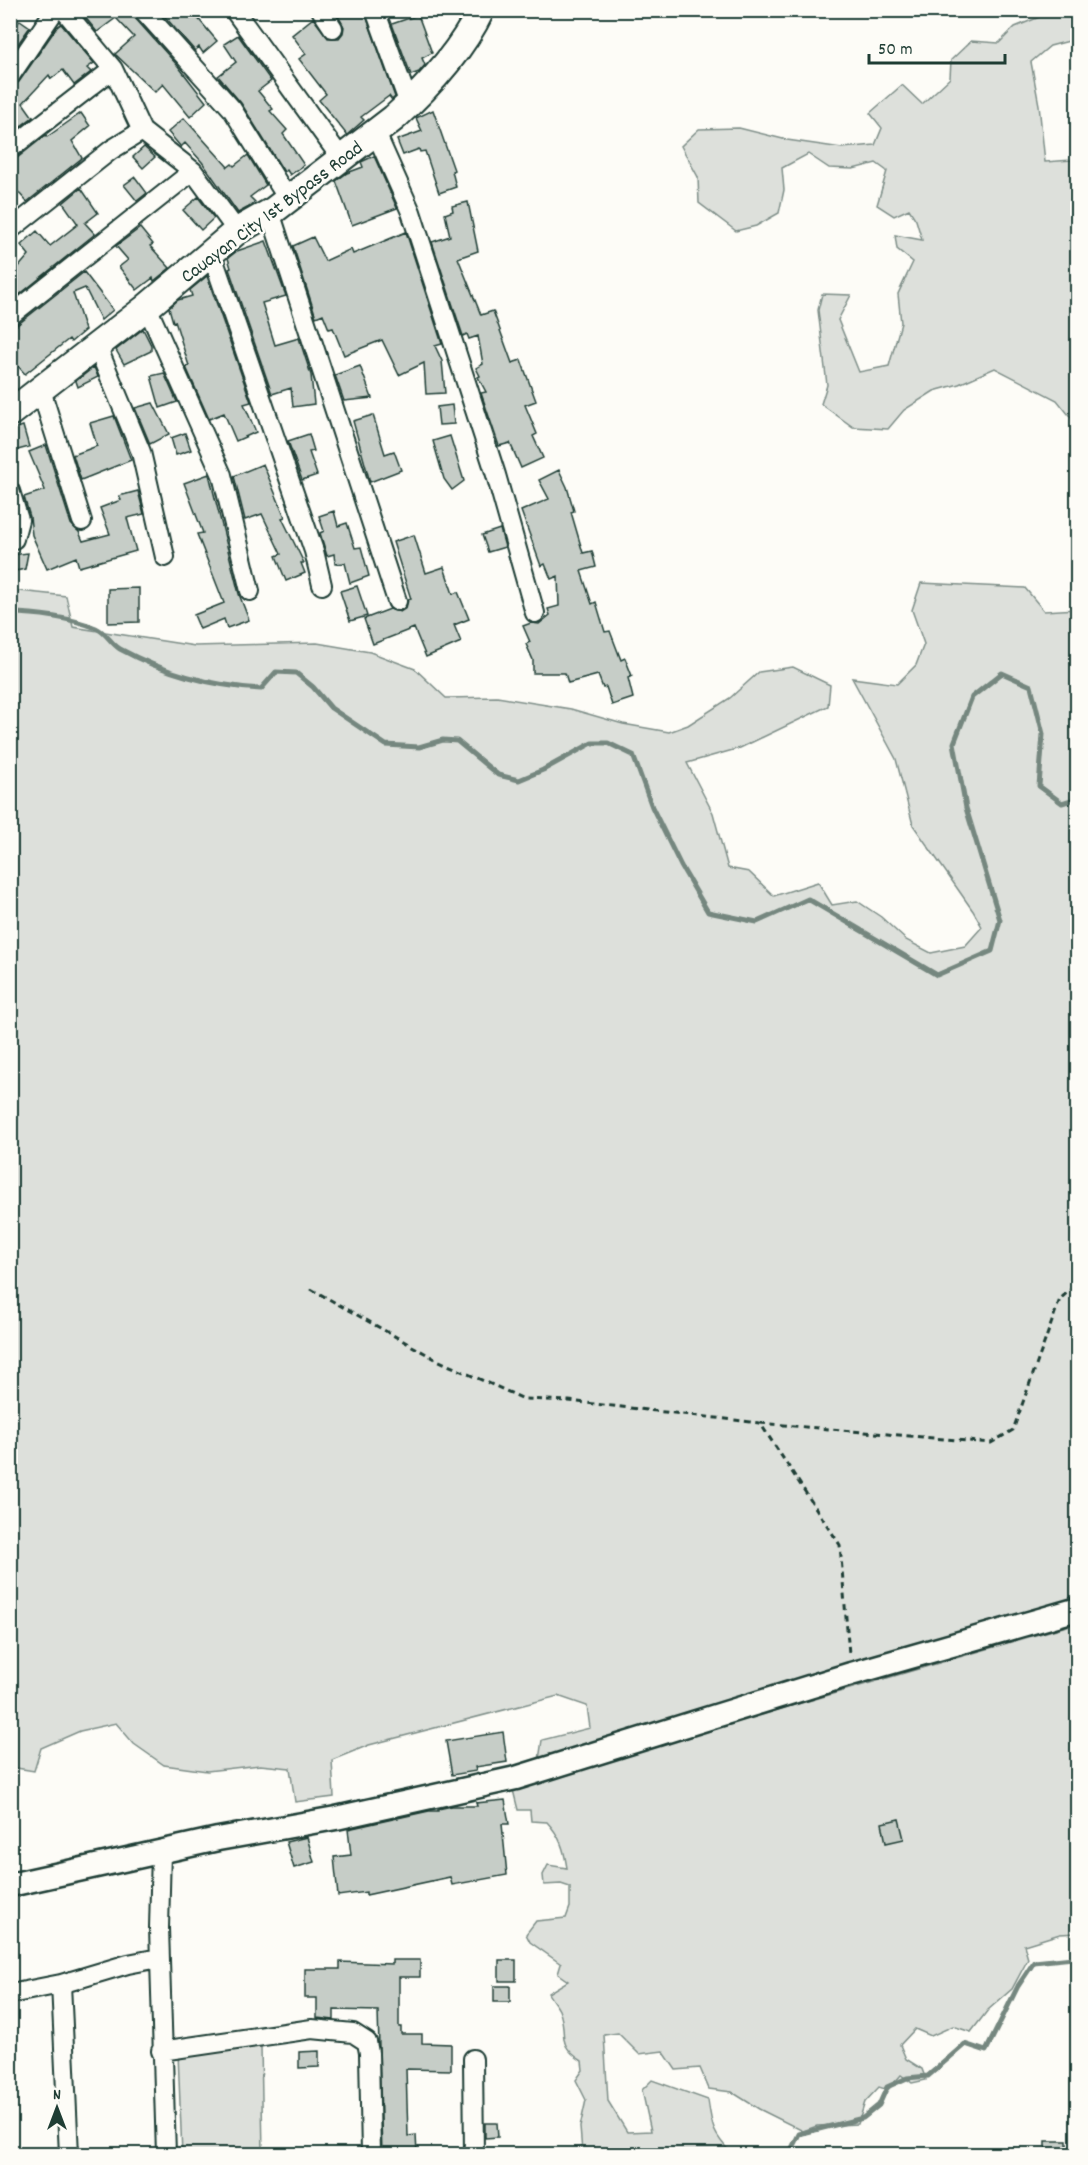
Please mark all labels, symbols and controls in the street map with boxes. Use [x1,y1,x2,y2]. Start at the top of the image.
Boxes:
scale bar [869,27,1006,65]
text: 50 m [878,38,913,63]
street label: Cauayan City 1st Bypass Road [176,135,370,291]
north arrow [27,2078,87,2138]
text: N [53,2084,61,2107]

